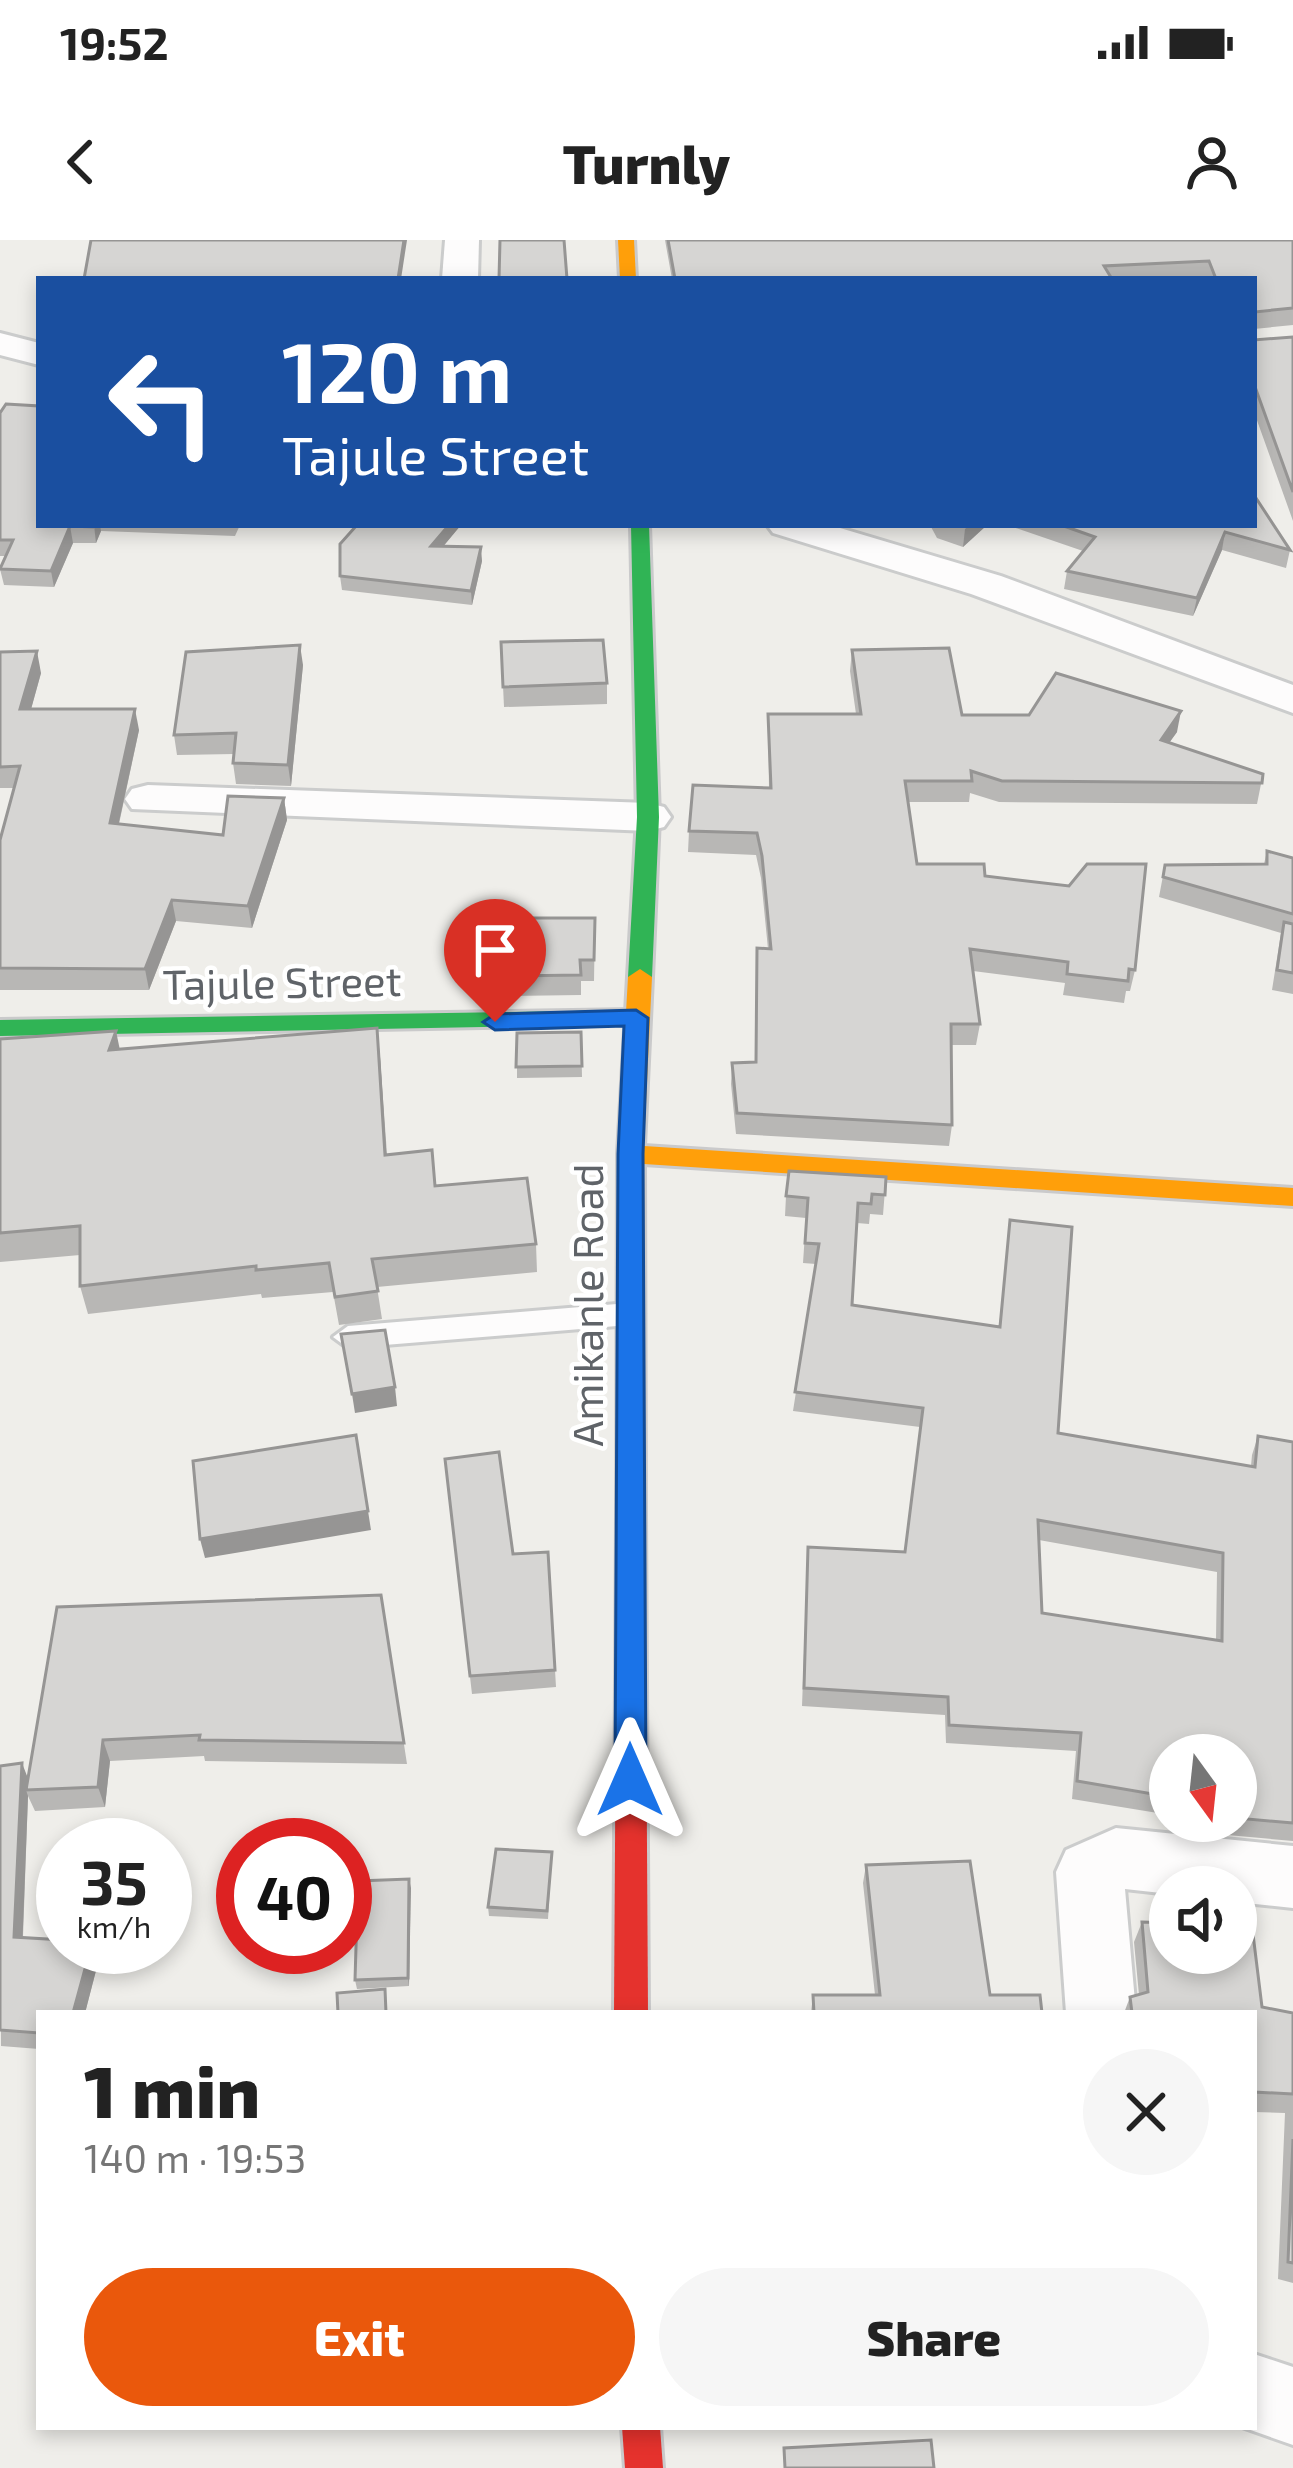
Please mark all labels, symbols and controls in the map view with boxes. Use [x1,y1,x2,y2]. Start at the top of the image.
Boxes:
text: 19:52 [60,15,169,69]
icon: back [48,129,114,195]
icon: person [1179,129,1245,195]
text: Turnly [563,130,730,195]
text: 120 m [282,319,512,420]
icon: left [84,324,240,480]
text: Tajule Street [282,421,589,486]
pin [444,899,546,1022]
icon: arrive [462,917,528,983]
street label: Tajule Street [162,954,402,1009]
street label: Amikanle Road [561,1163,611,1447]
position arrow [567,1717,693,1843]
north arrow [1149,1734,1257,1842]
map controls [1149,1734,1257,1974]
speed limit sign: 40 [216,1818,372,1974]
text: 35 [80,1845,148,1917]
button: sound [1149,1866,1257,1974]
text: km/h [77,1908,151,1944]
text: 1 min [84,2046,260,2132]
button: close [1083,2049,1209,2175]
text: 140 m · 19:53 [84,2134,306,2181]
button: Exit [84,2268,635,2406]
button: Share [659,2268,1209,2406]

